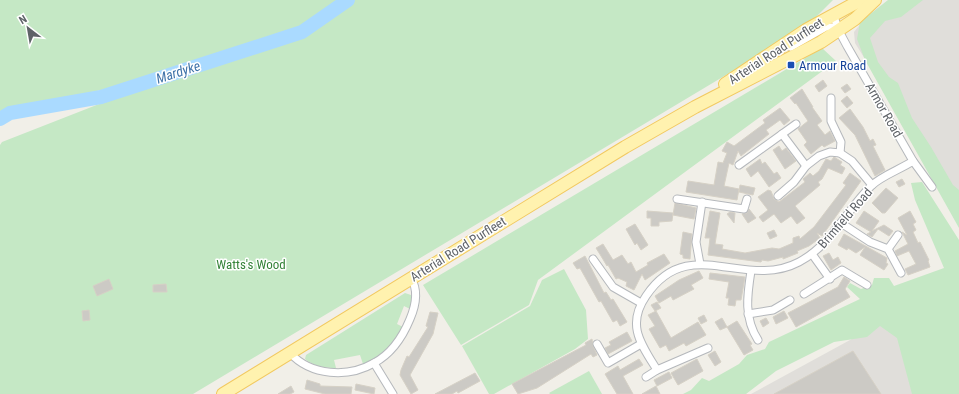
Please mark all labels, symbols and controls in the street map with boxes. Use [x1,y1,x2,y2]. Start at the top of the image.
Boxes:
north arrow [8,8,48,48]
text: N [17,12,30,27]
street label: Arterial Road Purfleet [726,15,826,87]
water label: Mardyke [154,57,202,87]
place label: Armour Road [799,58,866,73]
marker: Armour Road [786,60,796,70]
street label: Armor Road [862,80,906,140]
street label: Brimfield Road [815,185,875,251]
street label: Arterial Road Purfleet [407,213,509,285]
park label: Watts's Wood [216,257,286,272]

